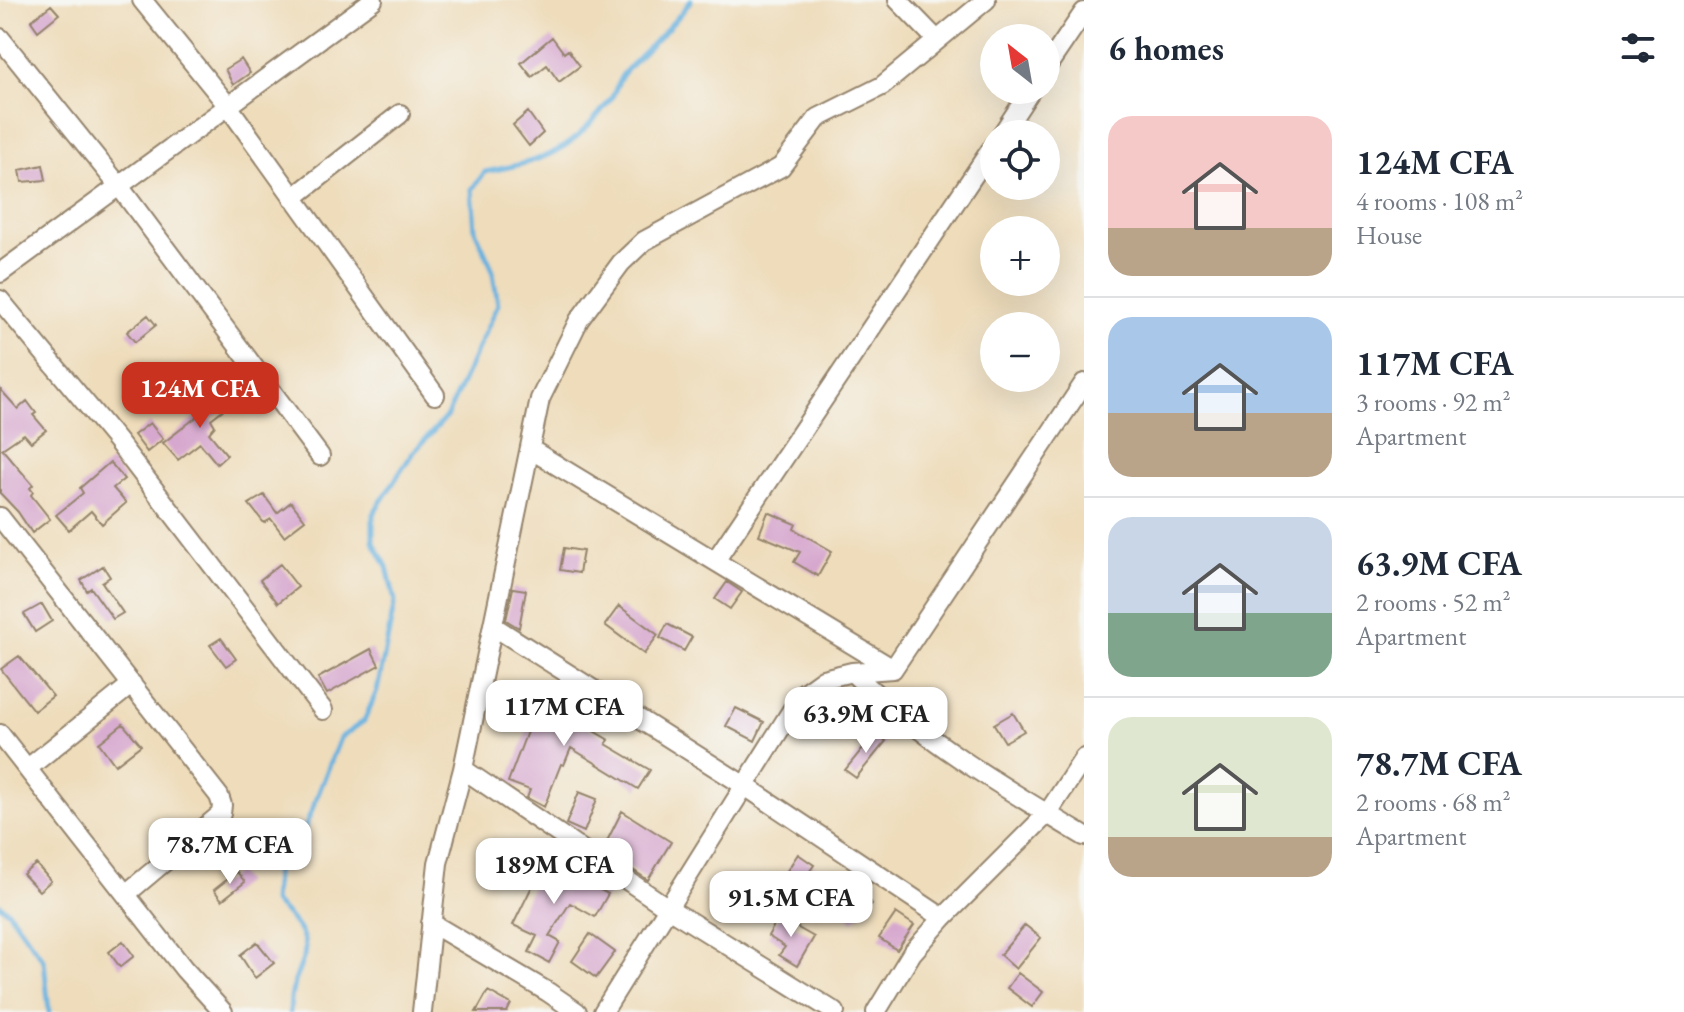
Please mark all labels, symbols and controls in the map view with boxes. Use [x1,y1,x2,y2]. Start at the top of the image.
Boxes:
north arrow [980,24,1060,104]
map controls [980,24,1060,392]
text: 6 homes [1108,26,1224,70]
icon: filters [1616,26,1660,70]
button: locate [980,120,1060,200]
text: 124M CFA [1356,140,1514,184]
icon: home [1172,148,1268,244]
text: 4 rooms · 108 m² [1356,184,1523,218]
button: + [980,216,1060,296]
text: House [1356,218,1422,252]
button: − [980,312,1060,392]
text: 117M CFA [1356,341,1514,385]
icon: home [1172,349,1268,445]
pin: 124M CFA [117,362,283,430]
text: 124M CFA [140,371,260,405]
text: 3 rooms · 92 m² [1356,385,1511,419]
text: Apartment [1356,419,1466,453]
text: 63.9M CFA [1356,541,1522,585]
icon: home [1172,549,1268,645]
text: 2 rooms · 52 m² [1356,585,1511,619]
text: Apartment [1356,619,1466,653]
pin: 117M CFA [481,680,647,748]
pin: 63.9M CFA [774,687,958,755]
text: 117M CFA [504,689,624,723]
text: 63.9M CFA [803,696,929,730]
text: 78.7M CFA [1356,741,1522,785]
icon: home [1172,749,1268,845]
text: 2 rooms · 68 m² [1356,785,1511,819]
pin: 78.7M CFA [138,818,322,886]
text: Apartment [1356,819,1466,853]
text: 78.7M CFA [167,827,293,861]
pin: 189M CFA [471,838,637,906]
text: 189M CFA [494,847,614,881]
pin: 91.5M CFA [699,871,883,939]
text: 91.5M CFA [728,880,854,914]

